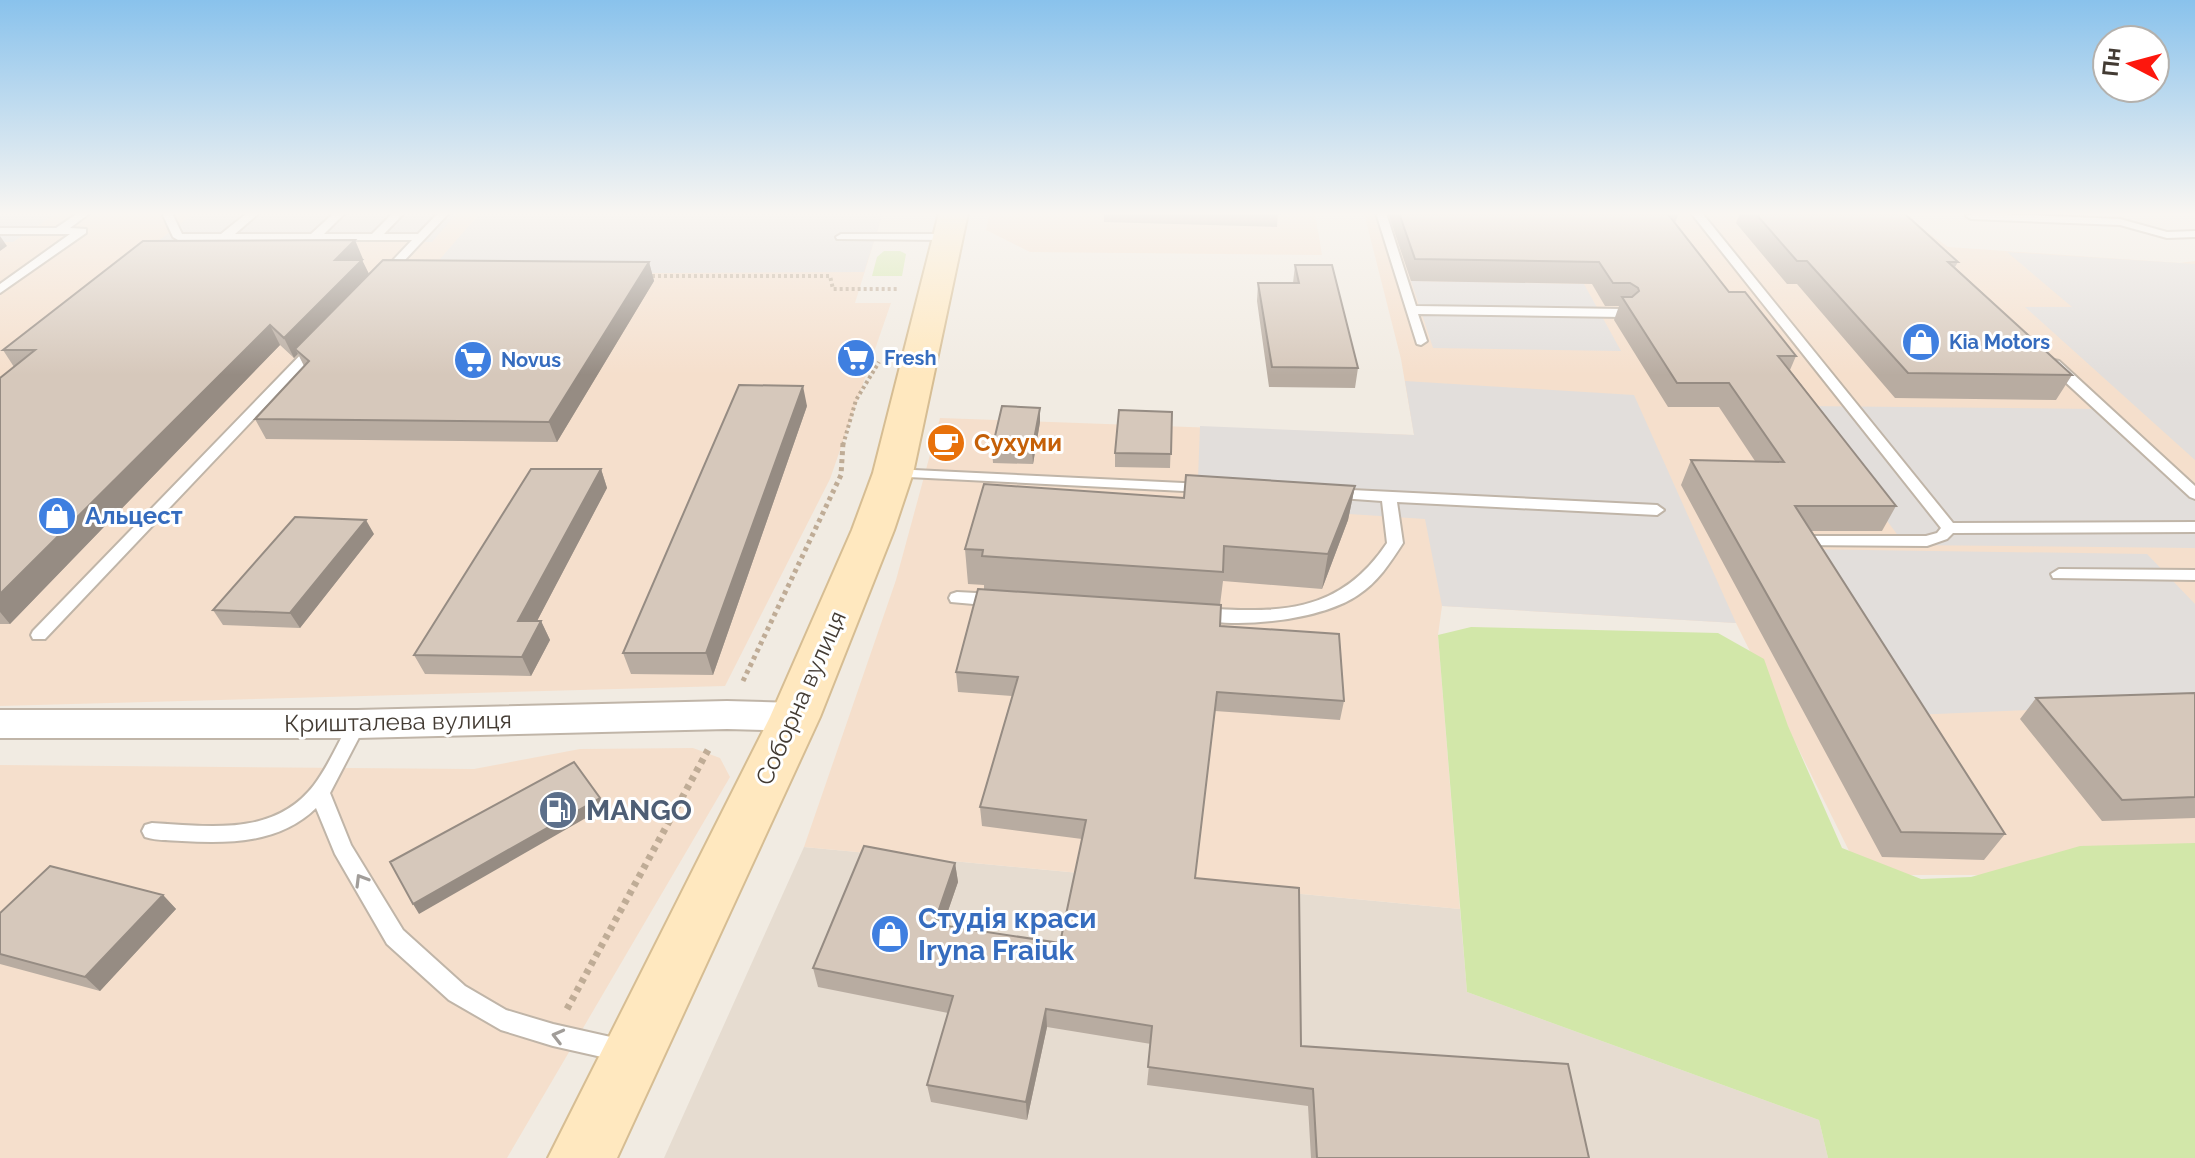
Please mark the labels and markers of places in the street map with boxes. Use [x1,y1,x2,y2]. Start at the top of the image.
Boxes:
shop icon: Kia Motors [1900,321,1942,363]
place label: Kia Motors [1949,330,2050,354]
supermarket icon: Fresh [835,337,877,379]
supermarket icon: Novus [452,339,494,381]
place label: Fresh [884,346,937,370]
place label: Novus [501,348,561,372]
cafe icon: Сухуми [925,422,967,464]
place label: Сухуми [974,428,1062,457]
shop icon: Альцест [36,495,78,537]
place label: Альцест [85,501,183,530]
fuel station icon: MANGO [537,789,579,831]
place label: MANGO [586,794,692,827]
place label: Студія краси Iryna Fraiuk [918,902,1097,967]
shop icon: Студія краси Iryna Fraiuk [869,913,911,955]

